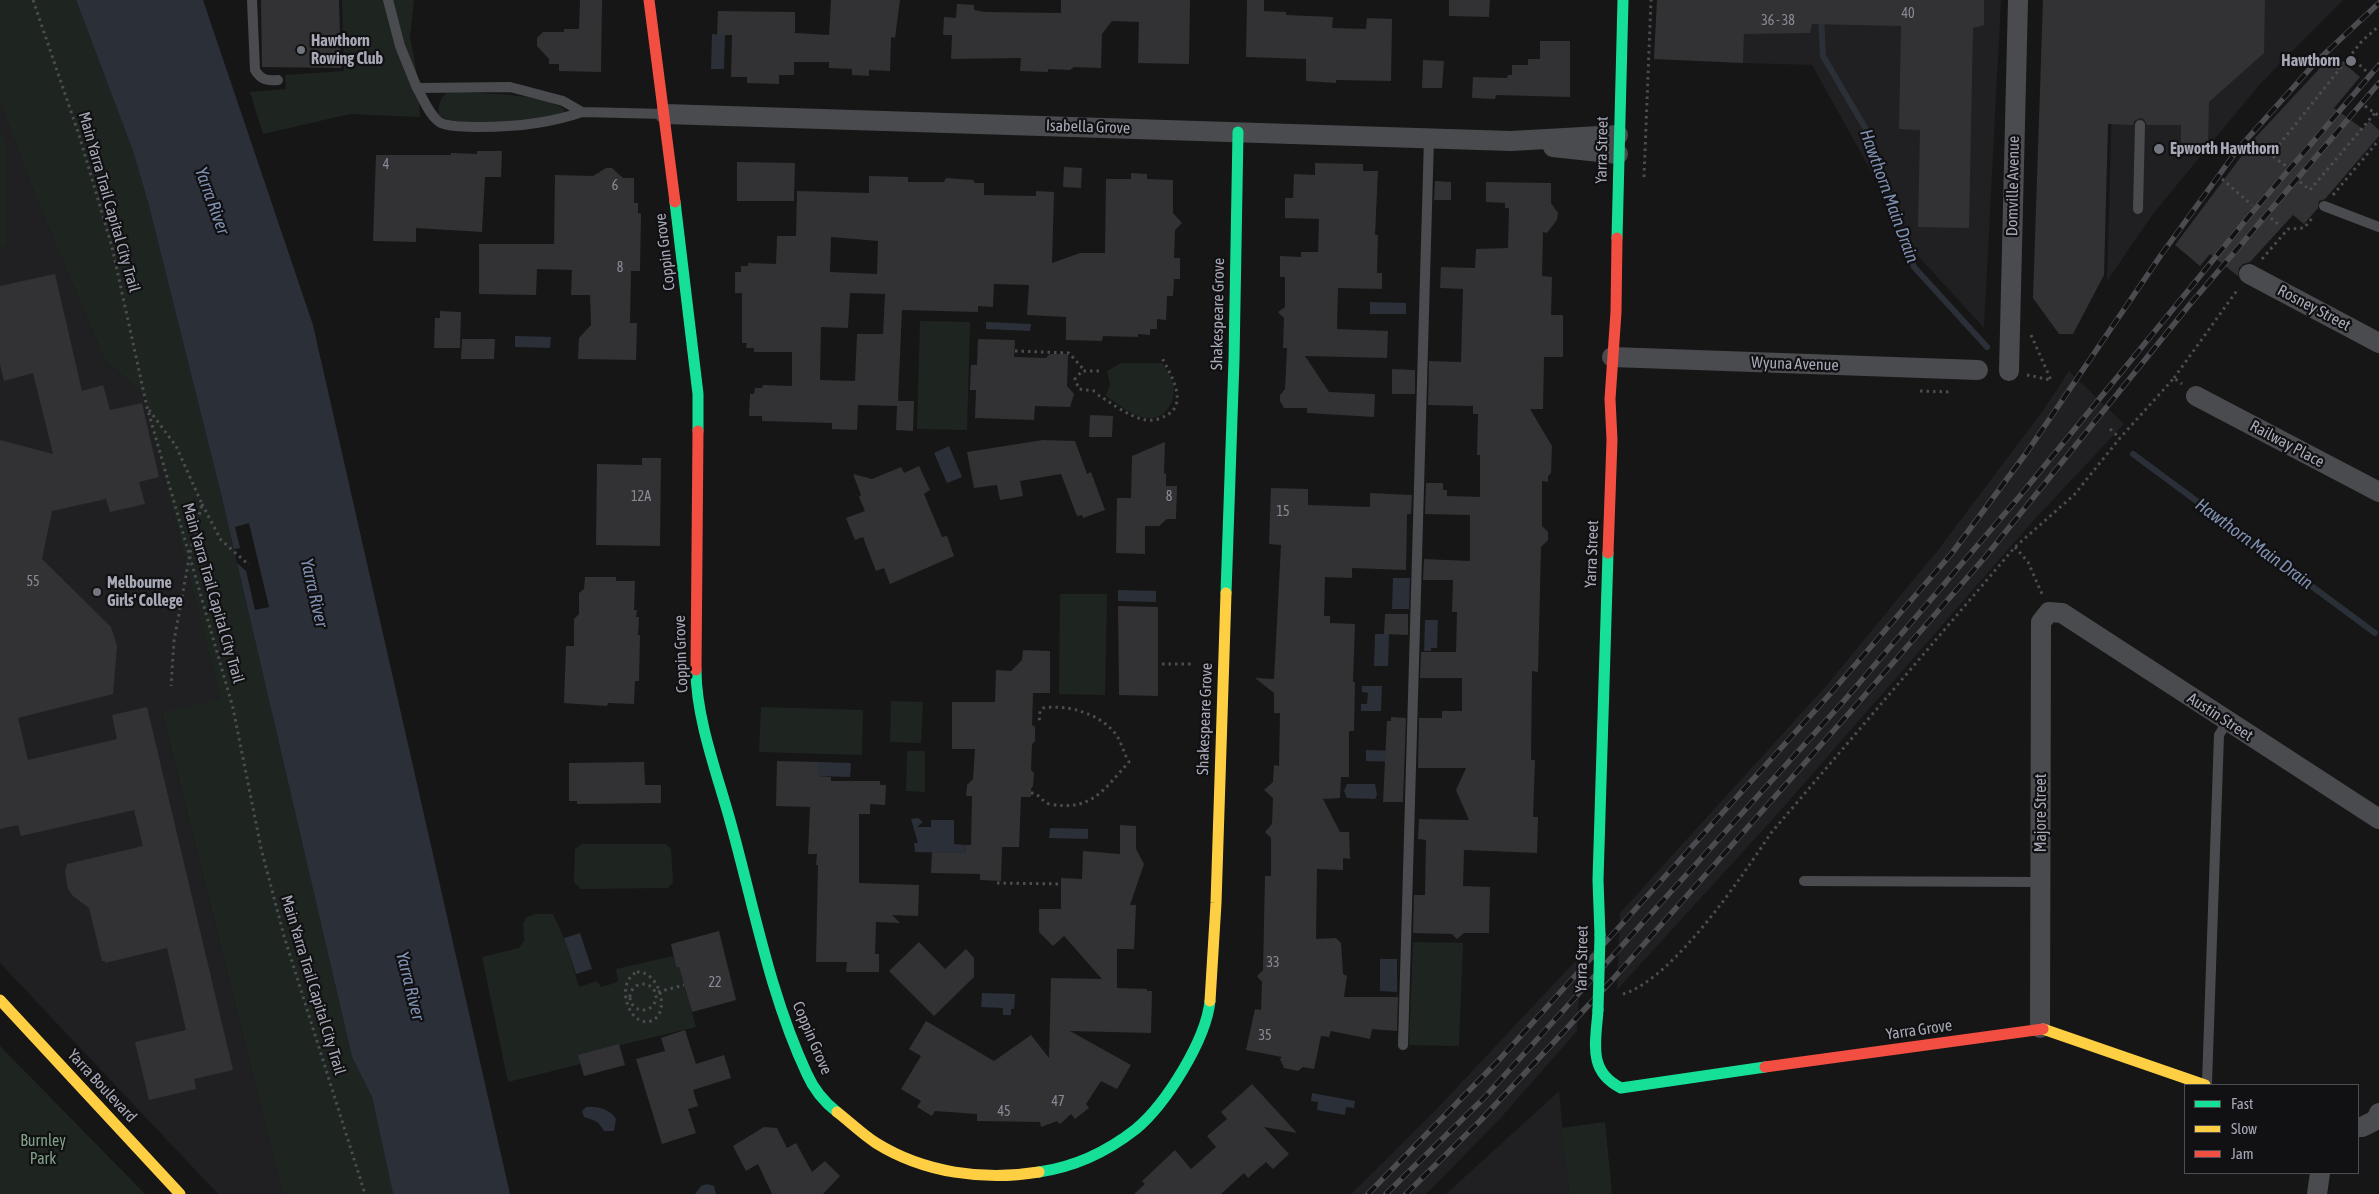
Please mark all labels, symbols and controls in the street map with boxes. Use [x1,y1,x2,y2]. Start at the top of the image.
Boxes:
house number: 40 [1901,6,1915,22]
house number: 36 - 38 [1761,13,1795,29]
place label: Hawthorn Rowing Club [311,31,383,69]
marker: Hawthorn Rowing Club [295,44,307,56]
place label: Hawthorn [2281,51,2340,71]
marker: Hawthorn [2344,54,2358,68]
street label: Main Yarra Trail Capital City Trail [74,110,144,294]
street label: Isabella Grove [1045,116,1131,138]
street label: Yarra Street [1592,116,1612,184]
water label: Hawthorn Main Drain [1855,126,1923,266]
street label: Domville Avenue [2003,136,2023,236]
place label: Epworth Hawthorn [2170,139,2279,159]
marker: Epworth Hawthorn [2152,142,2166,156]
house number: 4 [383,157,389,173]
water label: Yarra River [190,164,234,238]
house number: 6 [612,178,618,194]
street label: Coppin Grove [651,212,679,292]
street label: Shakespeare Grove [1207,258,1229,370]
house number: 8 [617,260,623,276]
street label: Rosney Street [2274,281,2354,335]
street label: Wyuna Avenue [1751,353,1839,375]
street label: Railway Place [2247,416,2327,472]
house number: 12A [631,489,651,505]
house number: 8 [1166,489,1172,505]
water label: Hawthorn Main Drain [2191,494,2317,594]
street label: Main Yarra Trail Capital City Trail [178,501,248,685]
house number: 15 [1276,504,1290,520]
street label: Yarra Street [1581,520,1603,588]
water label: Yarra River [296,556,332,630]
place label: Melbourne Girls' College [107,573,183,611]
house number: 55 [26,574,40,590]
marker: Melbourne Girls' College [91,586,103,598]
street label: Coppin Grove [670,615,692,693]
street label: Shakespeare Grove [1193,663,1217,775]
street label: Austin Street [2184,689,2256,745]
street label: Majore Street [2031,774,2051,852]
street label: Main Yarra Trail Capital City Trail [277,893,349,1077]
street label: Yarra Street [1572,925,1592,993]
water label: Yarra River [391,949,429,1023]
house number: 33 [1266,955,1280,971]
house number: 22 [708,975,722,991]
street label: Coppin Grove [788,998,836,1078]
street label: Yarra Grove [1885,1016,1953,1044]
house number: 35 [1258,1028,1272,1044]
street label: Yarra Boulevard [63,1046,141,1126]
legend [2184,1084,2359,1174]
house number: 47 [1051,1094,1065,1110]
text: Fast [2231,1095,2253,1112]
house number: 45 [997,1104,1011,1120]
text: Slow [2231,1120,2257,1137]
park label: Burnley Park [20,1131,66,1169]
text: Jam [2231,1145,2254,1162]

